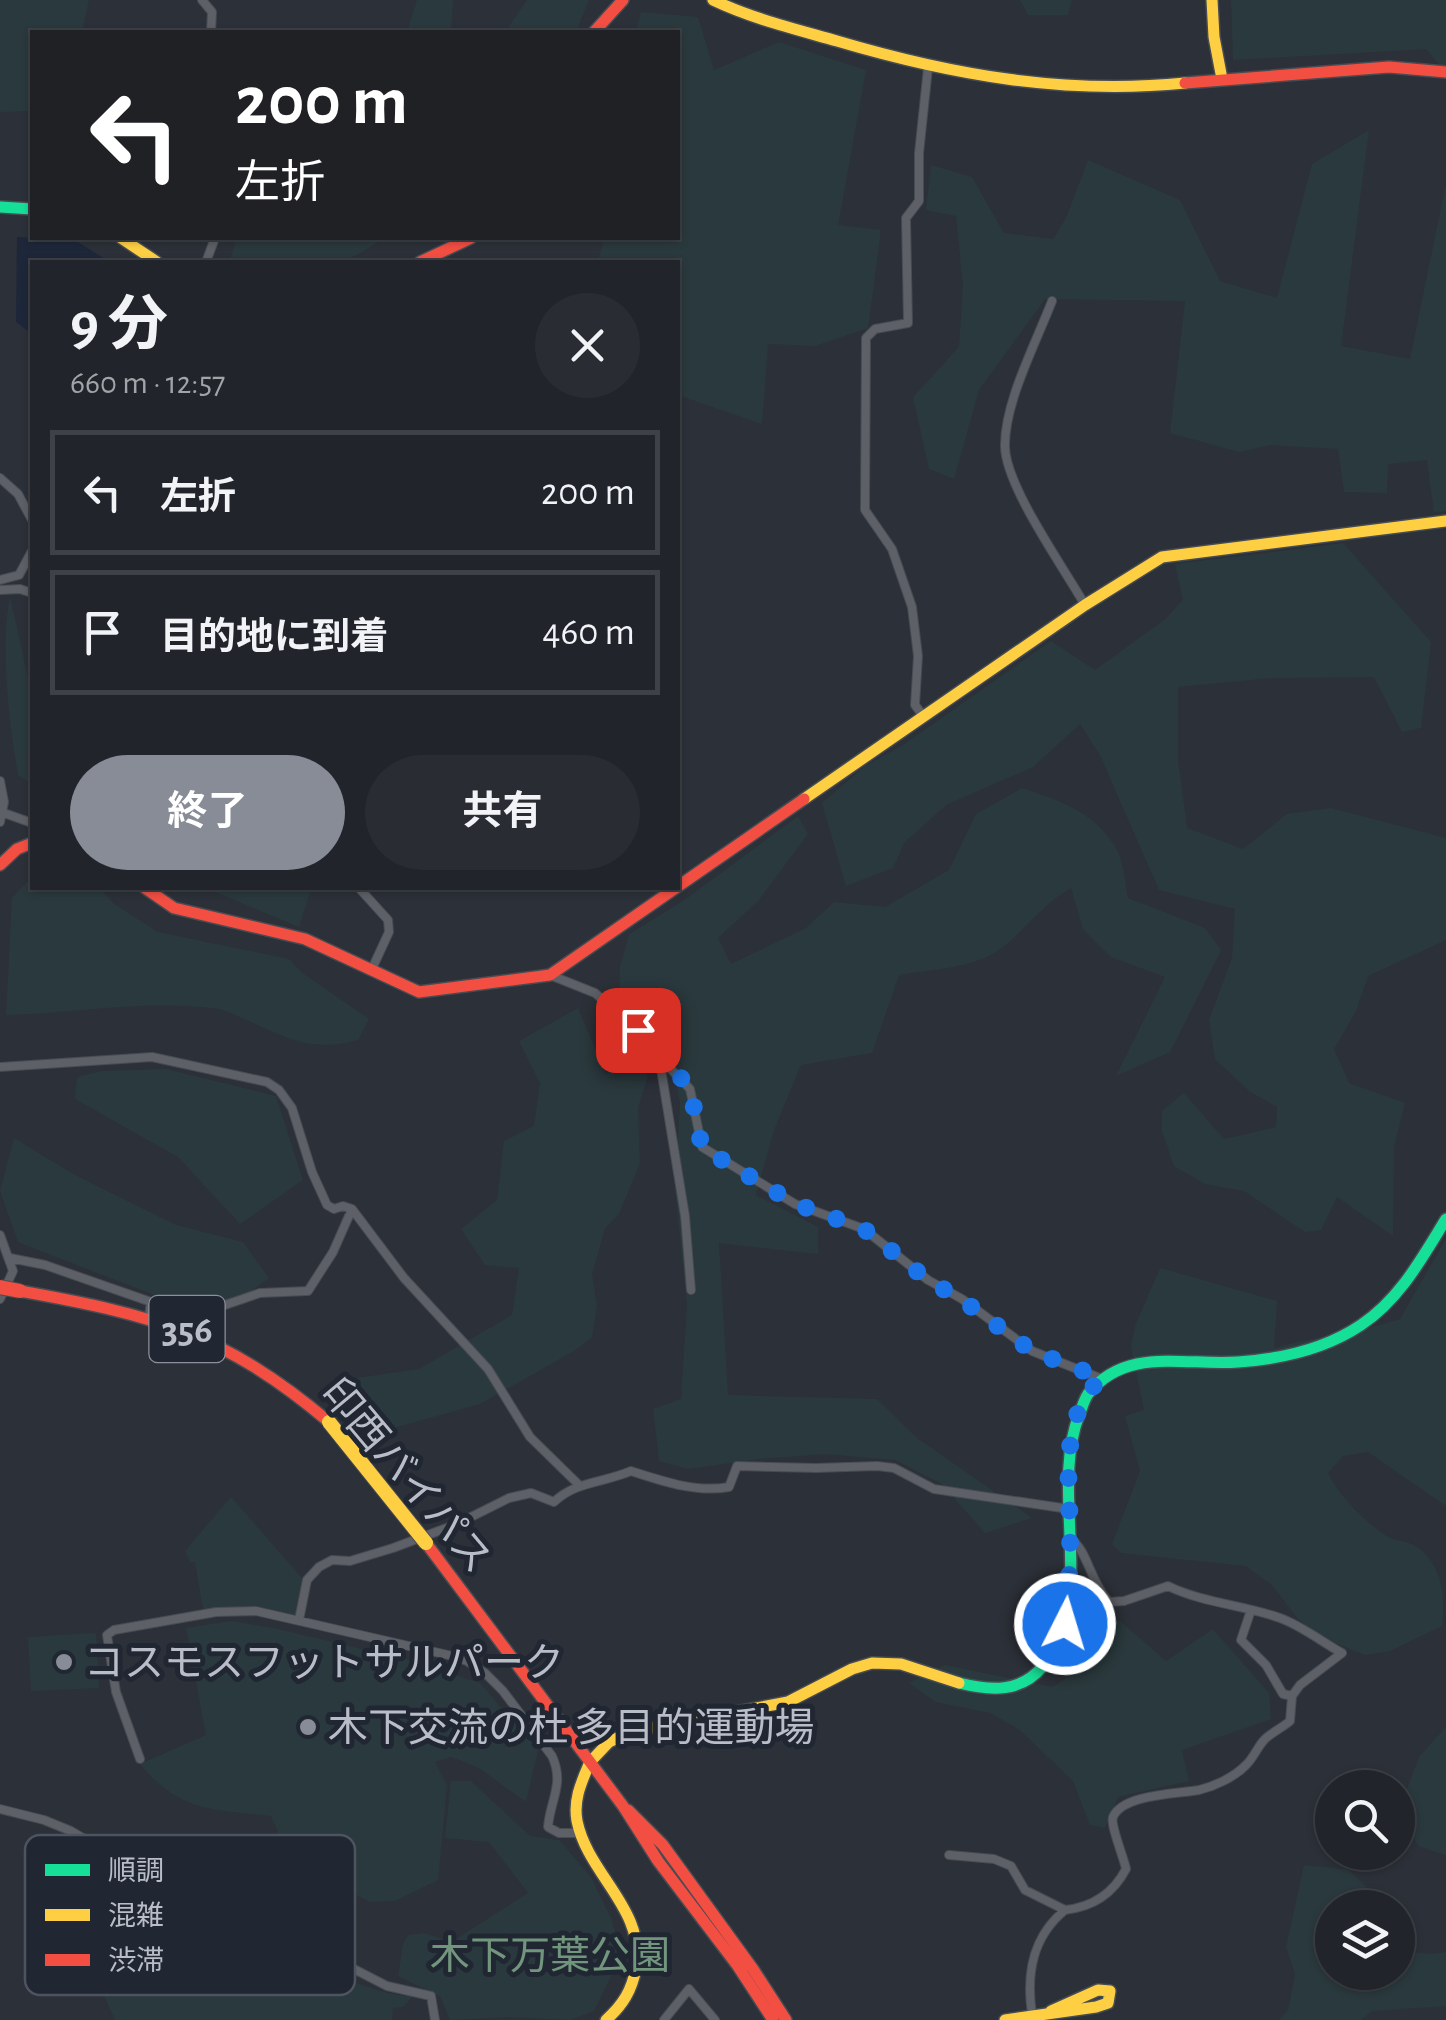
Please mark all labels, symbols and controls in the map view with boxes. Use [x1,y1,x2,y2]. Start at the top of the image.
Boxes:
text: 200 m [235,67,408,137]
icon: left [70,70,200,200]
text: 左折 [235,161,325,206]
button: close [535,293,640,398]
text: 9 分 [70,296,168,356]
text: 660 m · 12:57 [70,367,225,399]
icon: left [75,465,130,520]
text: 200 m [541,474,635,512]
text: 左折 [160,479,236,517]
icon: arrive [75,605,130,660]
text: 460 m [542,614,635,652]
text: 目的地に到着 [160,619,388,657]
button: 終了 [70,755,345,870]
button: 共有 [365,755,640,870]
pin [596,988,681,1073]
icon: arrive [611,1003,666,1058]
road number: 356 [150,1296,224,1362]
street label: 印西バイパス [313,1371,499,1581]
position arrow [1013,1572,1117,1676]
place label: コスモスフットサルパーク [84,1643,564,1684]
marker: コスモスフットサルパーク [53,1651,75,1673]
place label: 木下交流の杜 多目的運動場 [328,1707,815,1749]
marker: 木下交流の杜 多目的運動場 [297,1716,319,1738]
map controls [1315,1770,1415,1990]
button: search [1315,1770,1415,1870]
legend [25,1835,355,1995]
text: 順調 [108,1857,164,1886]
button: layers [1315,1890,1415,1990]
text: 混雑 [108,1901,164,1931]
park label: 木下万葉公園 [430,1935,670,1977]
text: 渋滞 [108,1946,164,1976]

